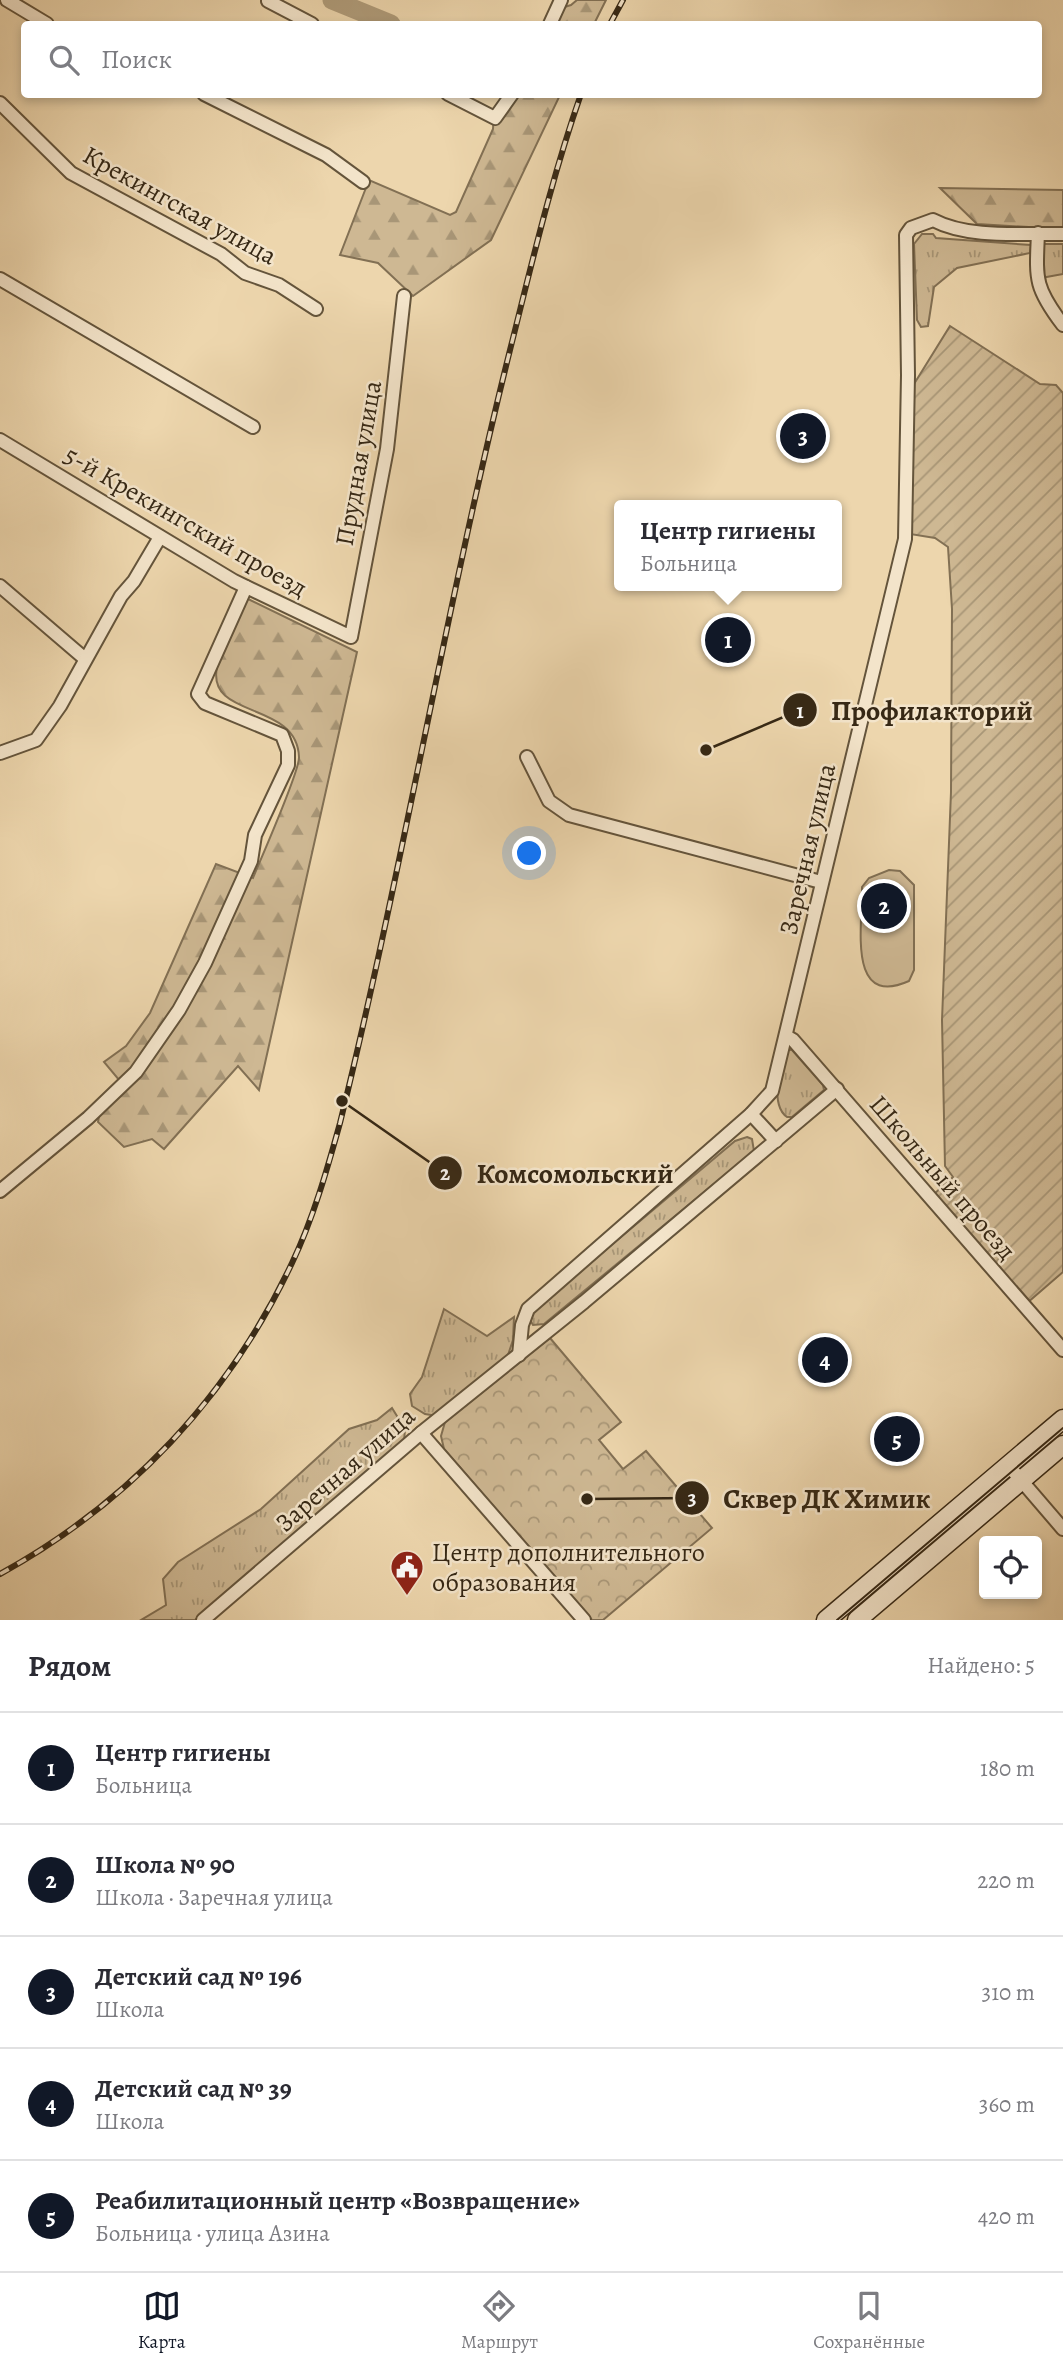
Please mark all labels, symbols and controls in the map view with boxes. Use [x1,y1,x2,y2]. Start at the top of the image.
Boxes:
search box [21,21,1042,98]
icon: search [45,41,83,79]
text: Поиск [101,42,172,77]
street label: Крекингская улица [77,138,283,273]
street label: Прудная улица [327,378,390,549]
pin: 3 [780,410,826,462]
street label: 5-й Крекингский проезд [58,437,314,605]
popup [614,500,842,591]
text: Центр гигиены [640,513,816,548]
text: Больница [640,548,737,579]
pin: 1 [705,614,751,666]
callout: Профилакторий [782,686,1047,735]
text: Профилакторий [831,692,1033,730]
text: 1 [796,697,804,725]
street label: Заречная улица [771,760,844,938]
your location [512,836,546,870]
pin: 2 [861,880,907,932]
street label: Школьный проезд [861,1087,1024,1267]
callout: Комсомольский [427,1148,687,1197]
text: Комсомольский [476,1155,674,1193]
text: 2 [440,1159,450,1187]
pin: 4 [802,1334,848,1386]
street label: Заречная улица [268,1399,423,1540]
pin: 5 [874,1413,920,1465]
callout: Сквер ДК Химик [675,1473,945,1522]
text: Сквер ДК Химик [723,1480,931,1518]
text: 3 [687,1484,697,1512]
place label: Центр дополнительного образования [432,1535,705,1600]
map controls [979,1536,1042,1599]
button: locate [979,1536,1042,1599]
public building icon: Центр дополнительного образования [388,1548,426,1597]
text: Рядом [28,1646,111,1686]
text: Найдено: 5 [927,1650,1035,1681]
text: Центр гигиены [95,1735,271,1770]
text: 1 [47,1753,55,1784]
text: 180 m [980,1753,1035,1784]
text: Больница [95,1770,192,1801]
text: Школа № 90 [95,1847,235,1882]
text: 2 [45,1865,57,1896]
text: 220 m [977,1865,1035,1896]
text: Школа · Заречная улица [95,1882,333,1913]
text: Детский сад № 196 [95,1959,302,1994]
text: 3 [46,1977,56,2008]
text: 310 m [982,1977,1035,2008]
text: Школа [95,1994,164,2025]
text: Детский сад № 39 [95,2071,292,2106]
text: 4 [46,2089,56,2120]
text: 360 m [979,2089,1035,2120]
text: Школа [95,2106,164,2137]
text: Реабилитационный центр «Возвращение» [95,2183,580,2218]
text: 5 [46,2201,56,2232]
text: 420 m [978,2201,1035,2232]
text: Больница · улица Азина [95,2218,330,2249]
tab: Карта [138,2287,186,2355]
tab: Маршрут [461,2287,538,2355]
tab: Сохранённые [813,2287,925,2355]

